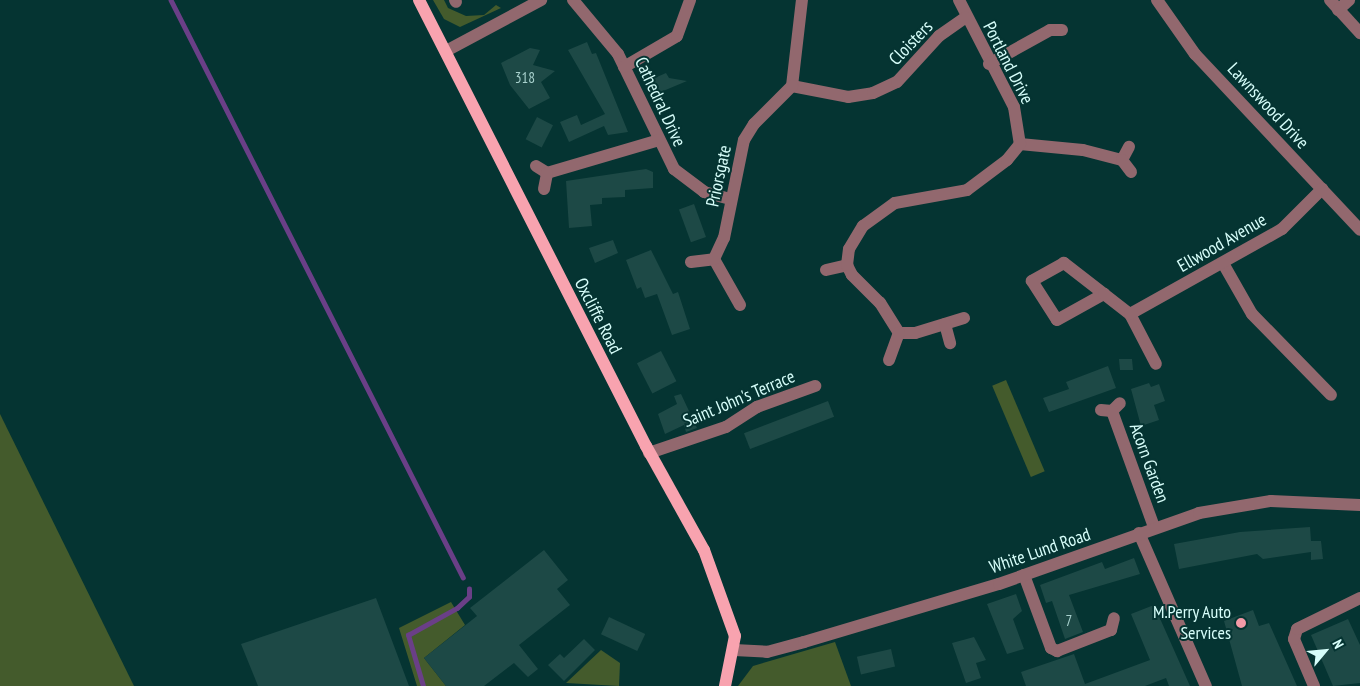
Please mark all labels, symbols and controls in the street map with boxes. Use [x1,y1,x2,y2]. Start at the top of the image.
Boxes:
street label: Cloisters [885,16,937,70]
street label: Portland Drive [978,18,1038,108]
street label: Cathedral Drive [630,54,690,150]
street label: Lawnswood Drive [1223,59,1313,153]
house number: 318 [515,69,535,87]
street label: Priorsgate [702,143,736,209]
street label: Ellwood Avenue [1174,209,1270,277]
street label: Oxcliffe Road [570,275,626,357]
street label: Saint John's Terrace [680,366,798,432]
street label: Acorn Garden [1125,420,1173,506]
street label: White Lund Road [987,524,1093,578]
place label: M.Perry Auto Services [1152,602,1231,644]
house number: 7 [1066,612,1072,630]
marker: M.Perry Auto Services [1235,617,1247,629]
north arrow [1300,626,1350,676]
text: N [1329,636,1348,652]

